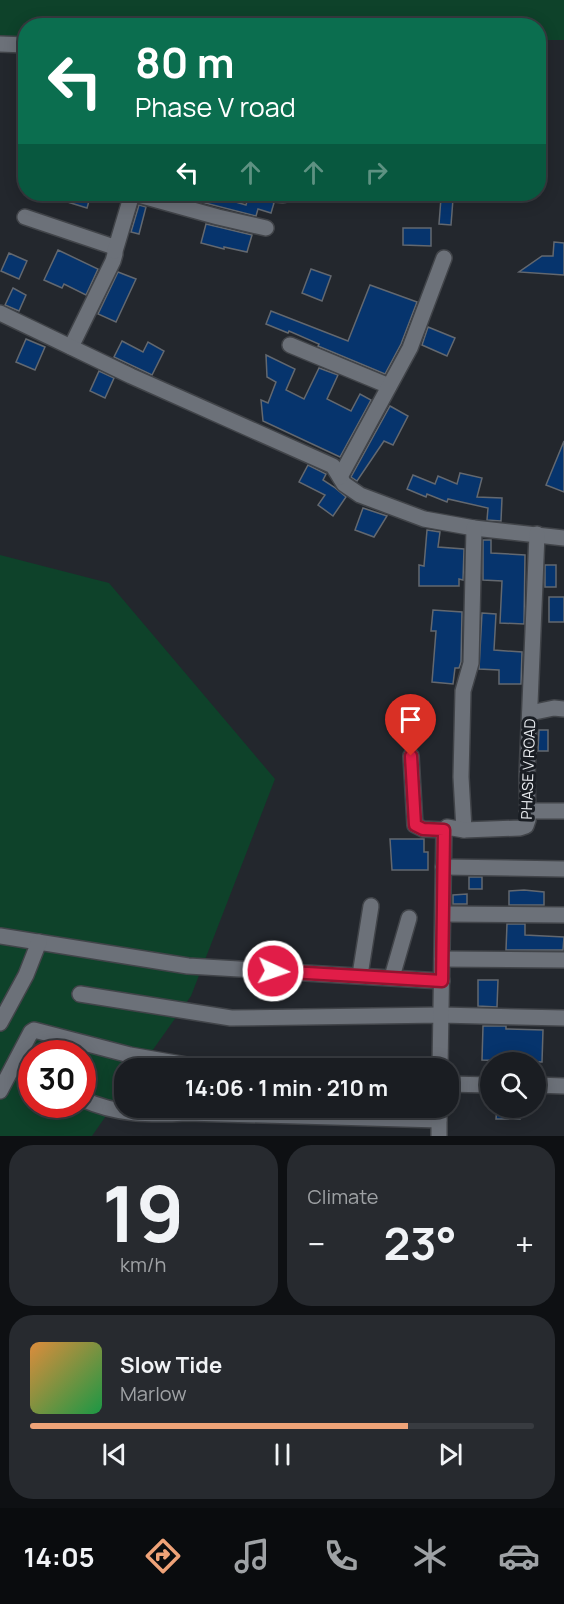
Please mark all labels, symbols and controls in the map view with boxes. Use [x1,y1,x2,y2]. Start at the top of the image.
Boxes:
text: 80 m [135,33,235,91]
icon: left [36,42,114,120]
text: Phase V road [135,88,296,125]
icon: left [171,156,204,189]
icon: ahead [234,156,267,189]
icon: ahead [297,156,330,189]
icon: right [360,156,393,189]
pin [385,694,436,756]
icon: arrive [394,703,427,736]
street label: PHASE V ROAD [516,718,540,820]
position arrow [241,939,305,1003]
speed limit sign: 30 [18,1040,96,1118]
map controls [480,1052,546,1118]
button: search [480,1052,546,1118]
text: 14:06 · 1 min · 210 m [185,1073,388,1103]
text: 19 [102,1159,185,1265]
text: Climate [308,1183,379,1210]
text: 23° [384,1212,457,1274]
text: − [308,1221,325,1266]
text: + [515,1221,534,1266]
text: km/h [120,1251,167,1278]
text: Slow Tide [120,1350,222,1380]
text: Marlow [120,1380,187,1407]
icon: previous [98,1438,131,1471]
icon: pause [266,1438,299,1471]
icon: next [434,1438,467,1471]
icon: directions [142,1535,184,1577]
icon: music [231,1535,273,1577]
icon: phone [320,1535,362,1577]
icon: climate [409,1535,451,1577]
icon: car [498,1535,540,1577]
text: 14:05 [24,1538,95,1575]

